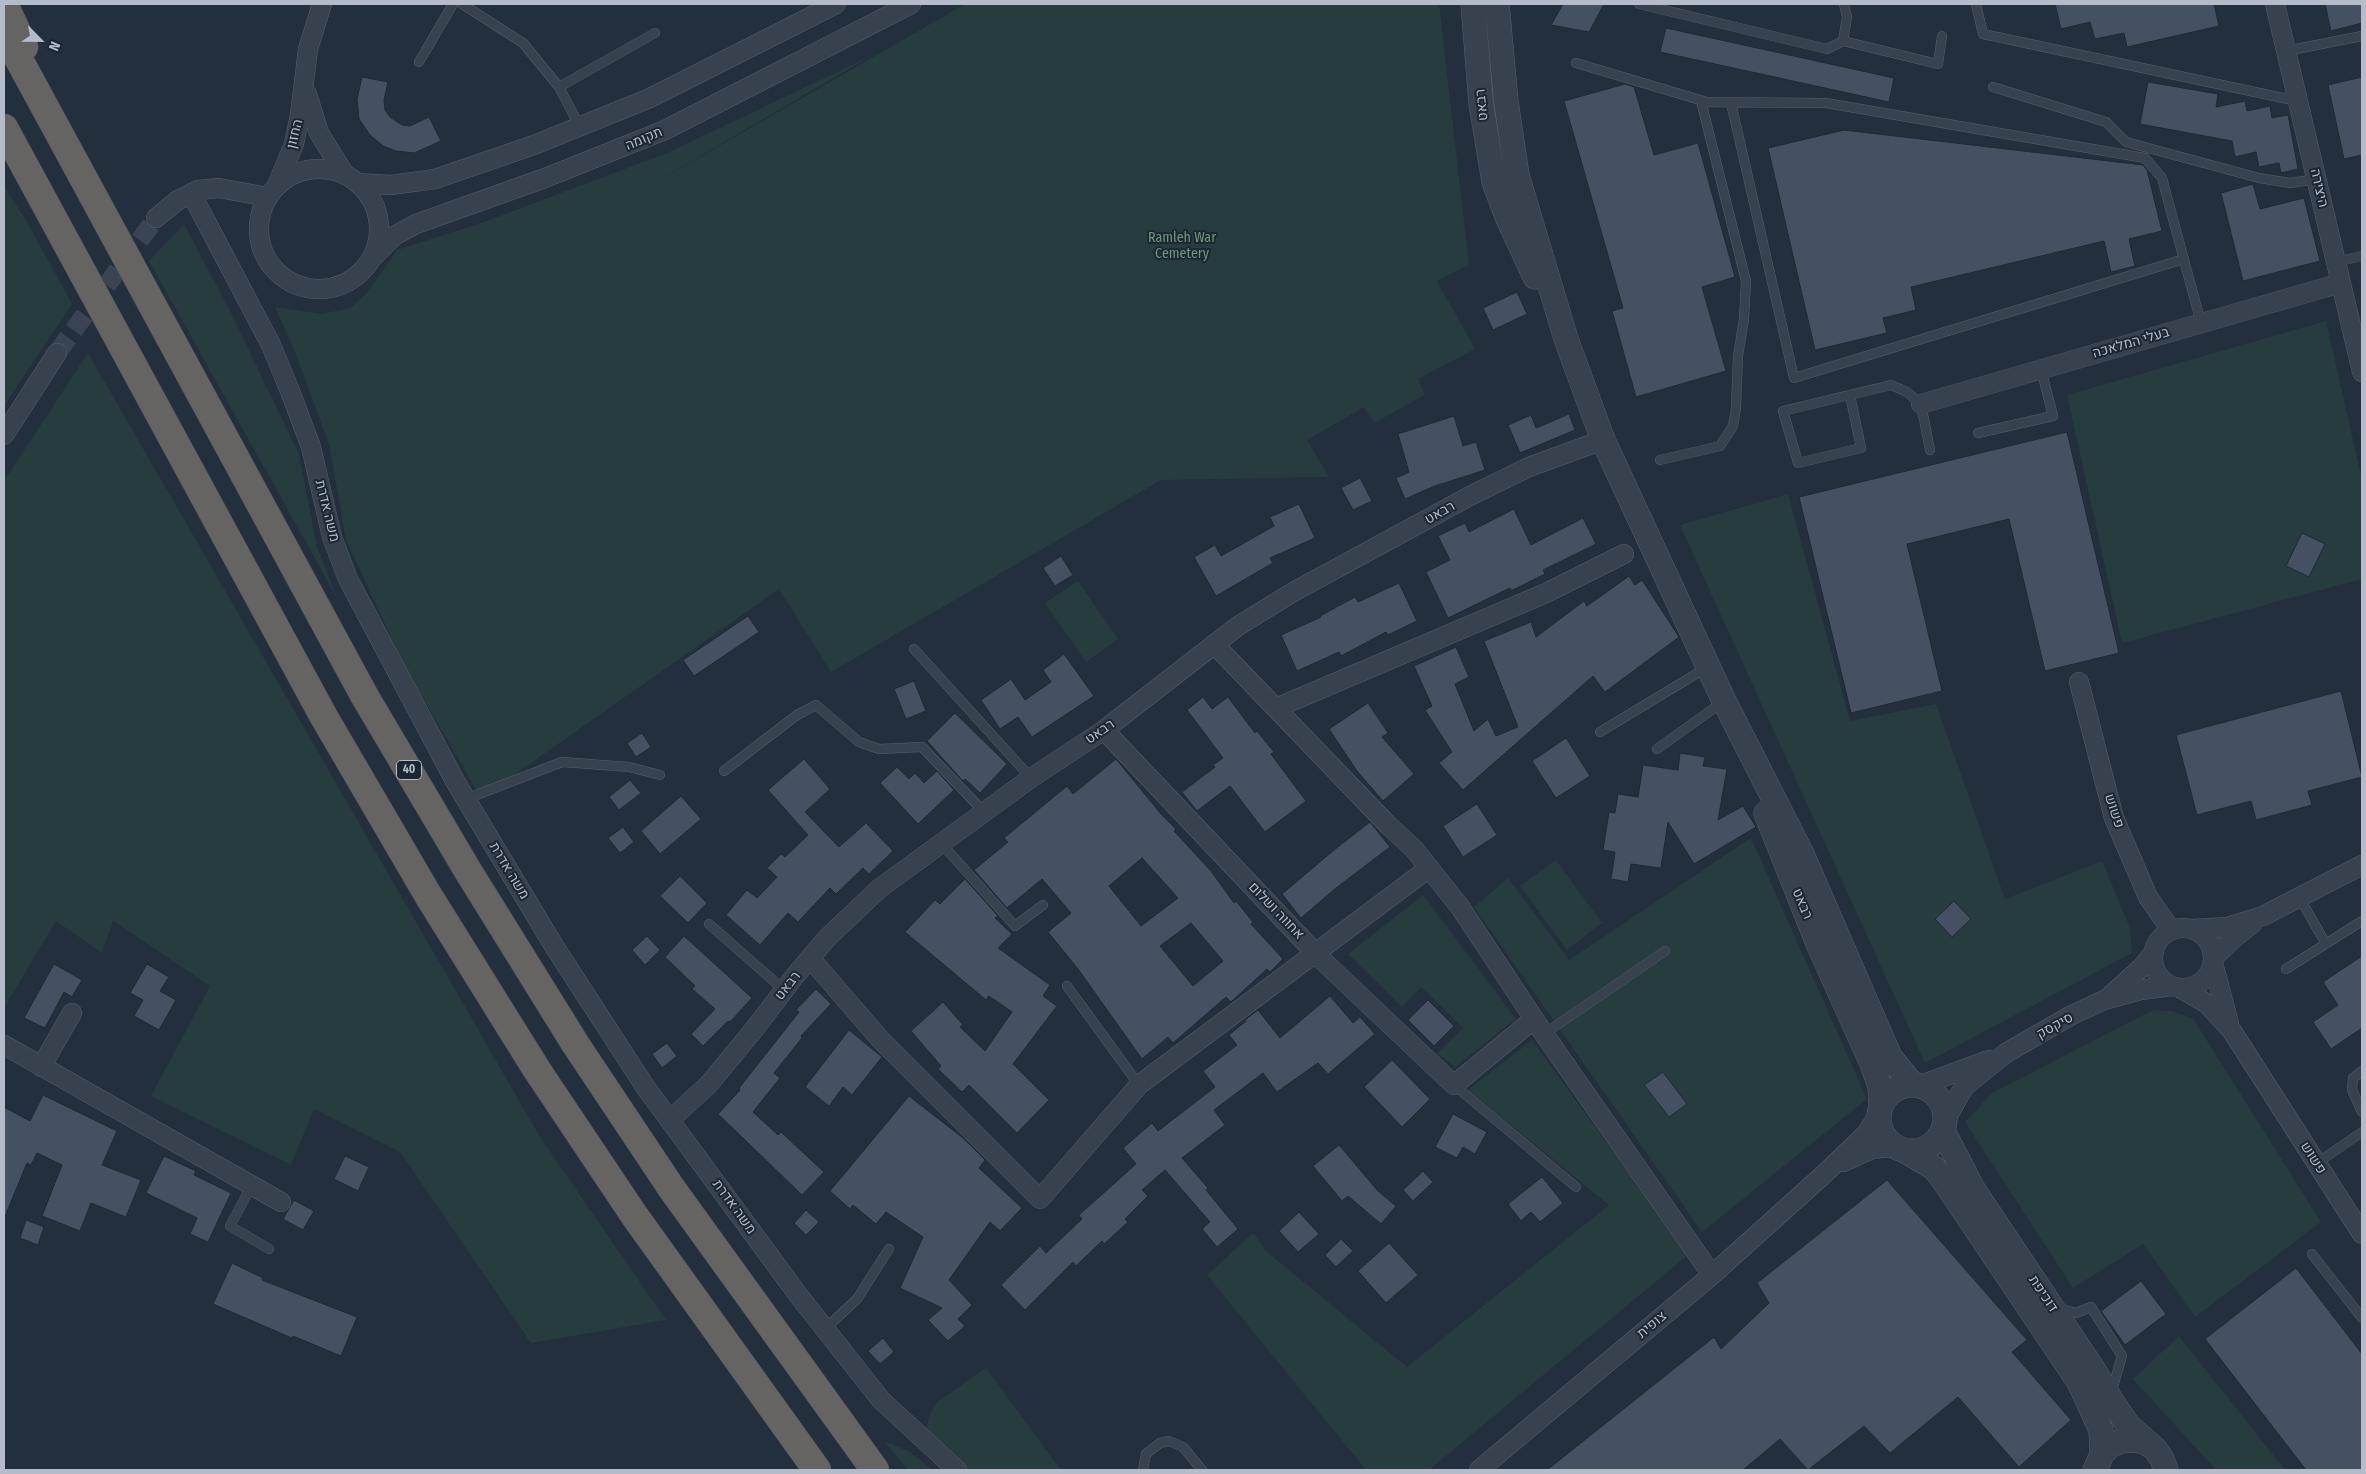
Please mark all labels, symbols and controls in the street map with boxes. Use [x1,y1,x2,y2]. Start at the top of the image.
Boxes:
north arrow [15,15,65,65]
text: N [45,39,64,53]
street label: רבאט [1472,88,1492,122]
street label: החזון [283,117,307,151]
street label: תקומה [623,124,665,154]
street label: היצירה [2306,167,2332,209]
park label: Ramleh War Cemetery [1148,230,1216,262]
street label: בעלי המלאכה [2091,324,2171,362]
street label: משה אדרת [311,478,343,544]
street label: רבאט [1422,498,1458,528]
street label: רבאט [1082,716,1118,748]
road number: 40 [396,760,422,780]
street label: פשוש [2101,792,2127,830]
street label: משה אדרת [485,839,533,903]
street label: אחווה ושלום [1245,879,1307,943]
street label: רבאט [1788,886,1816,922]
street label: רבאט [772,968,804,1004]
street label: סיקסק [2034,1009,2076,1043]
street label: פשוש [2296,1139,2330,1177]
street label: משה אדרת [709,1176,759,1238]
street label: דוכיפת [2025,1272,2061,1316]
street label: צופית [1634,1308,1670,1342]

